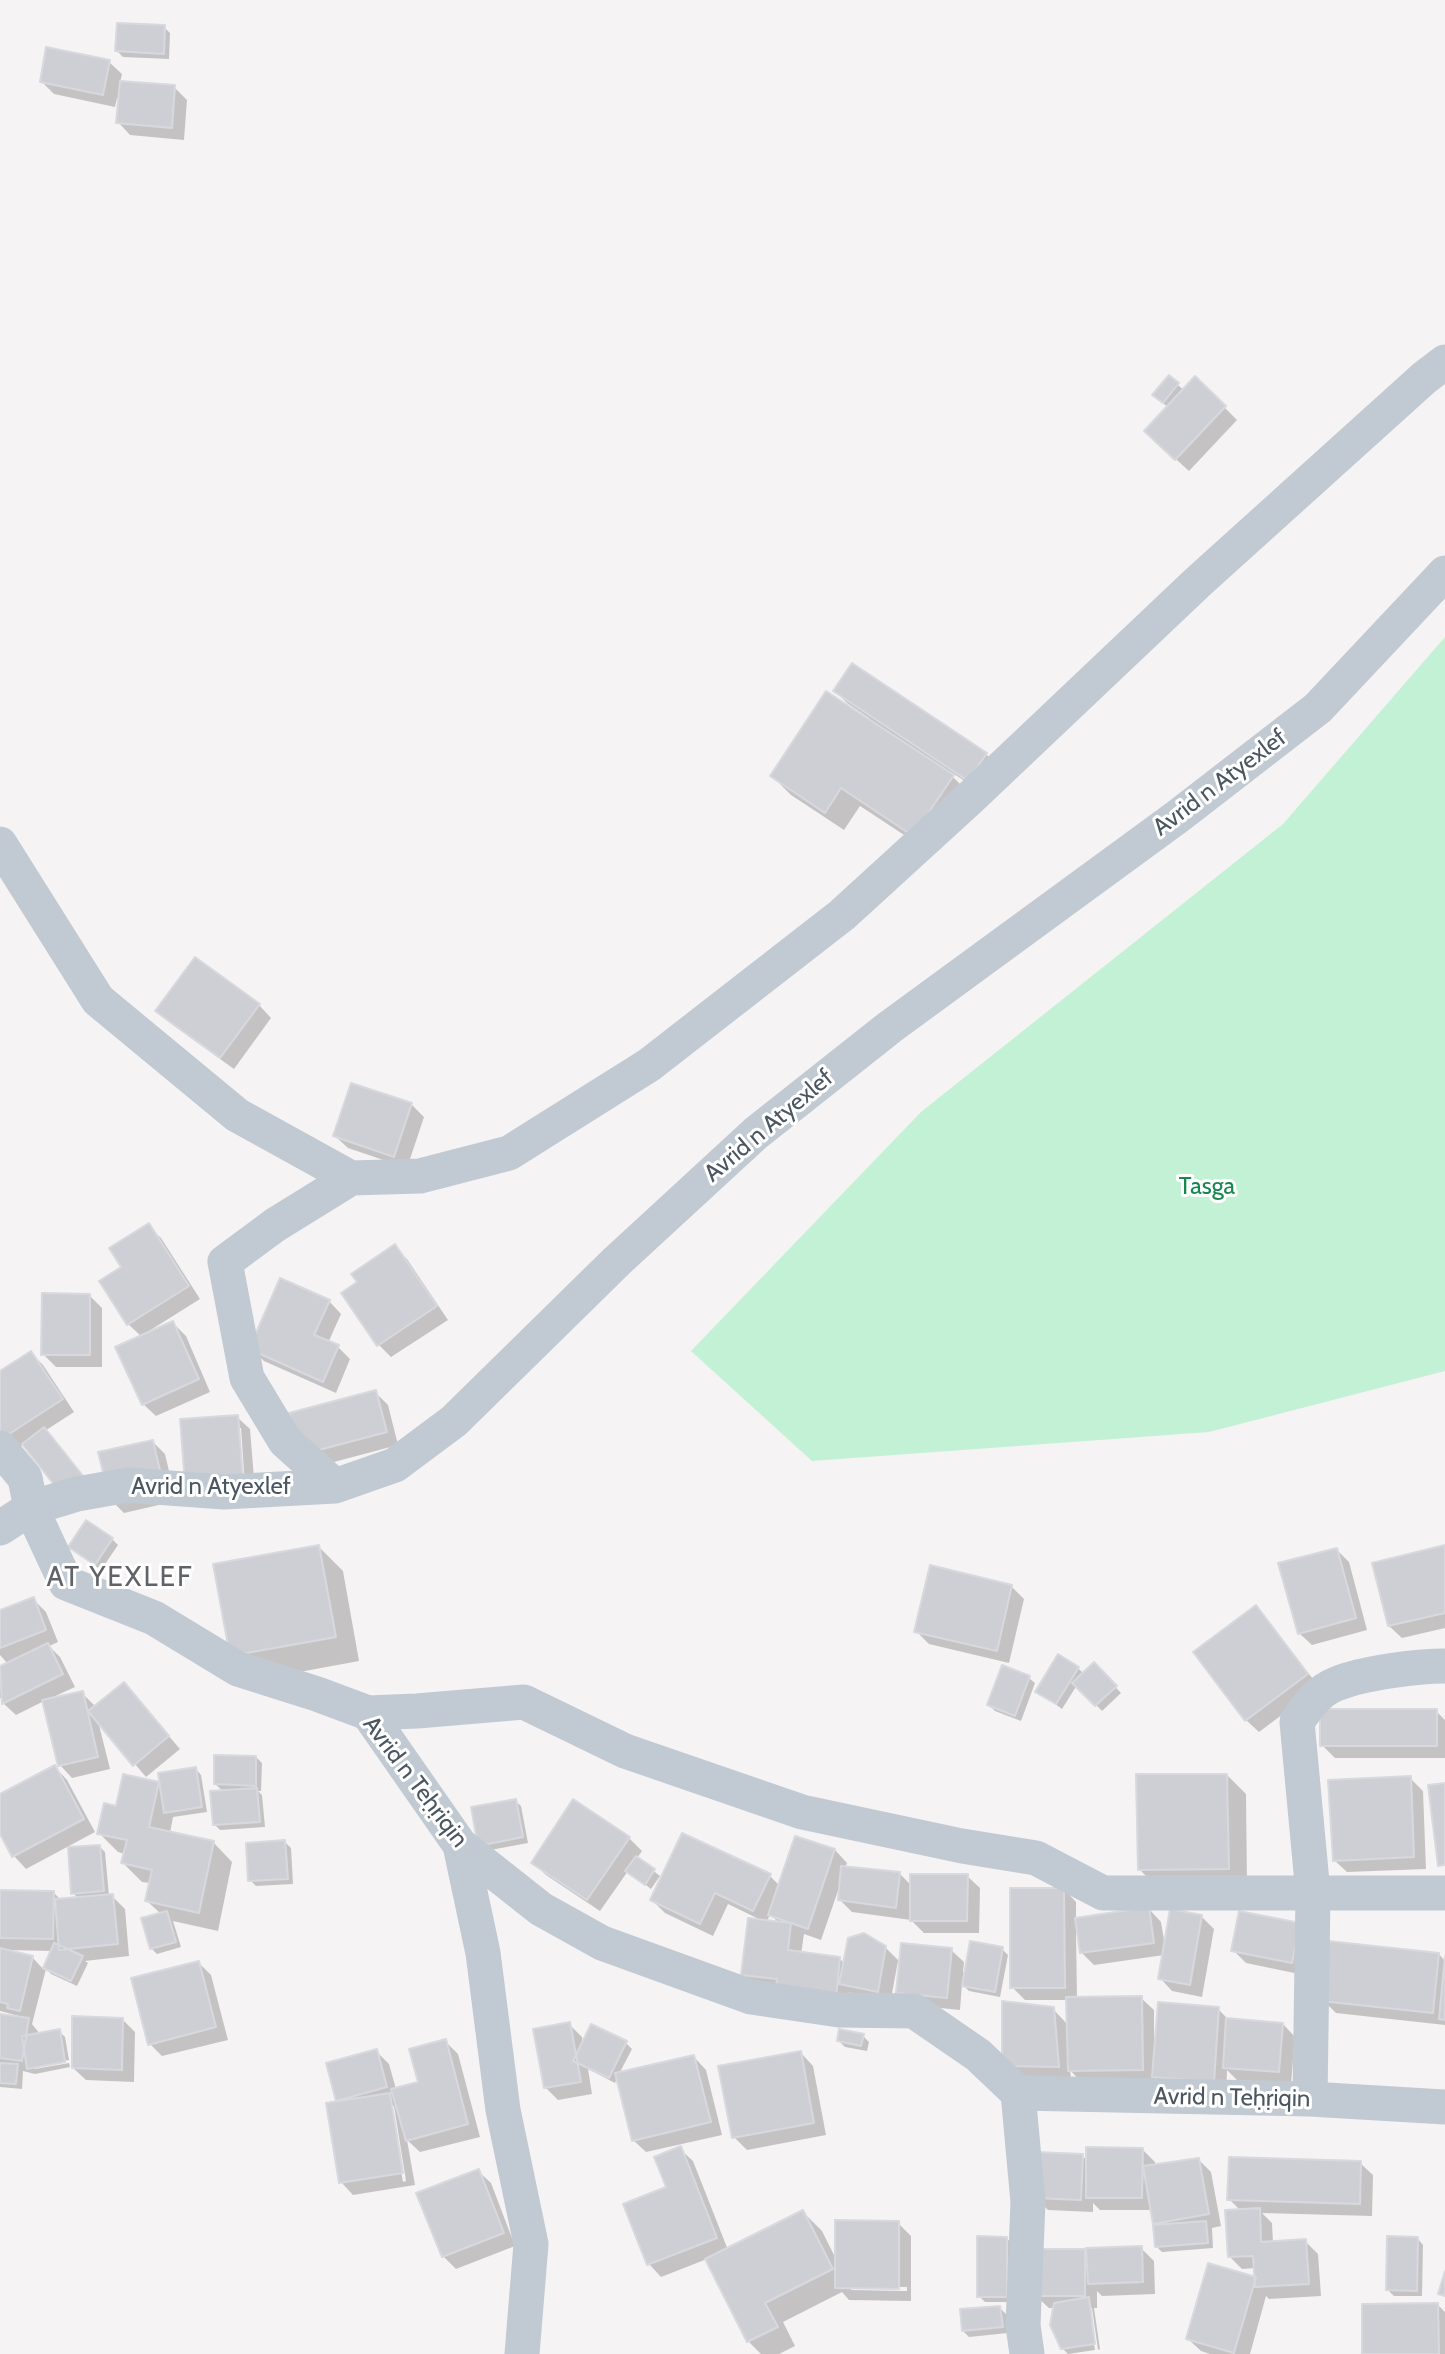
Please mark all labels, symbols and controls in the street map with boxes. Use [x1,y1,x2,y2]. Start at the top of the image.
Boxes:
street label: Avrid n Atyexlef [1148,724,1292,842]
street label: Avrid n Atyexlef [699,1064,839,1188]
park label: Tasga [1179,1173,1235,1201]
street label: Avrid n Atyexlef [131,1473,291,1501]
district label: AT YEXLEF [48,1561,192,1595]
street label: Avrid n Teḥṛiqin [356,1711,474,1853]
street label: Avrid n Teḥṛiqin [1153,2082,1311,2114]

